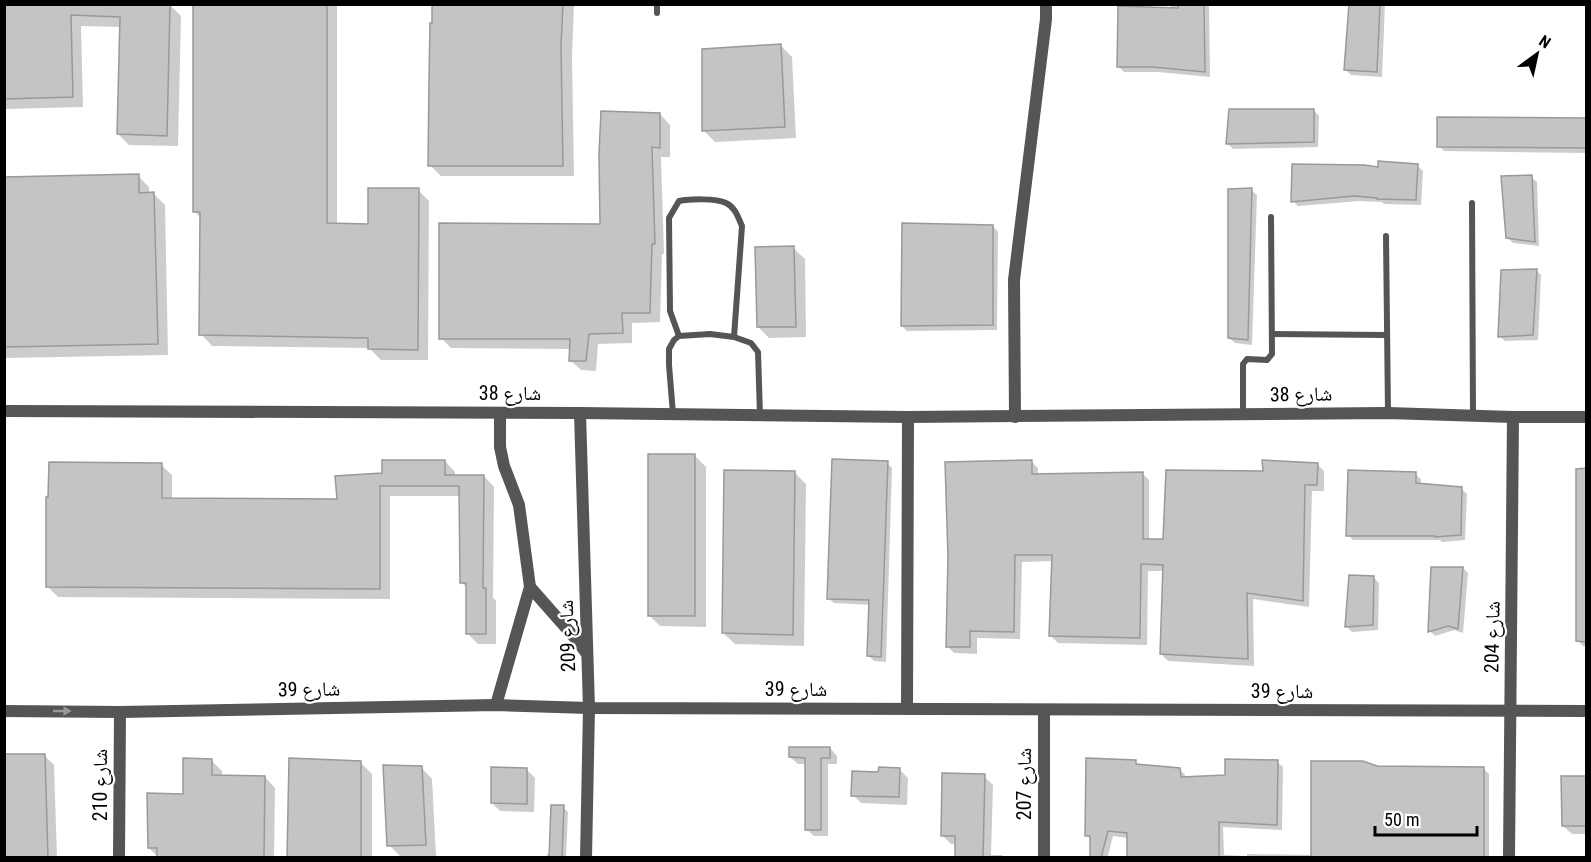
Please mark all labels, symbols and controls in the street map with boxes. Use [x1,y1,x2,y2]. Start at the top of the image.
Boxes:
north arrow [1507,24,1567,84]
text: N [1536,31,1554,52]
street label: شارع 38 [479,381,541,406]
street label: شارع 38 [1270,381,1332,408]
street label: شارع 209 [554,599,581,673]
street label: شارع 204 [1479,601,1506,673]
street label: شارع 39 [278,676,340,703]
street label: شارع 39 [765,677,827,702]
street label: شارع 39 [1251,679,1313,704]
one-way arrow [53,707,72,716]
street label: شارع 207 [1012,748,1037,820]
street label: شارع 210 [88,749,113,821]
scale bar [1375,799,1477,837]
text: 50 m [1384,809,1419,830]

